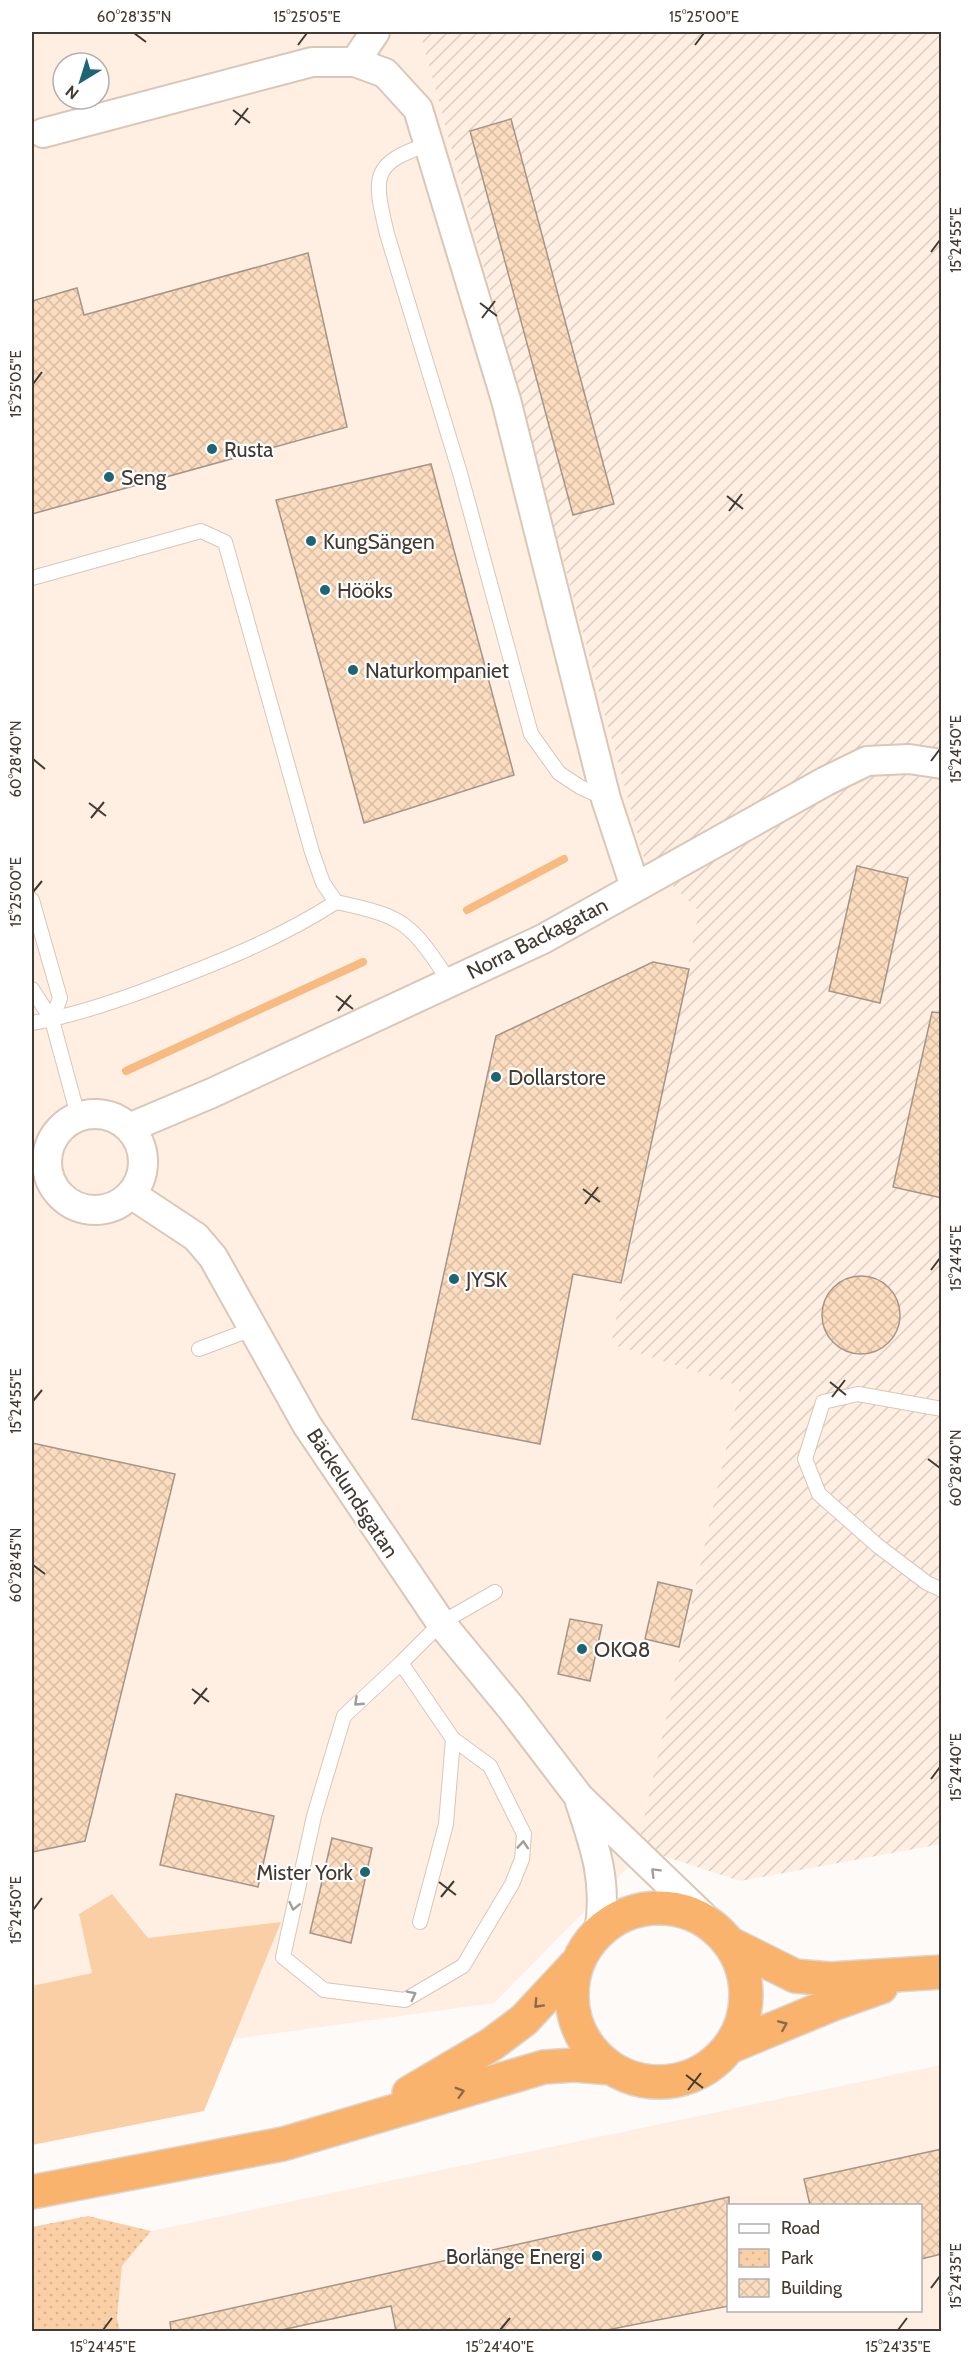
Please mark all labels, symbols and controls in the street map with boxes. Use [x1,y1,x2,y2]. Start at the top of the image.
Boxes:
text: 60°28'35"N [97,8,171,26]
text: 15°25'05"E [273,8,341,26]
text: 15°25'00"E [669,8,739,26]
north arrow [51,51,111,111]
text: N [62,81,82,103]
text: 15°24'55"E [947,207,965,273]
text: 15°25'05"E [7,350,25,418]
place label: Rusta [224,437,273,462]
marker: Rusta [205,442,219,456]
place label: Seng [121,465,167,490]
marker: Seng [102,470,116,484]
place label: KungSängen [323,529,435,554]
marker: KungSängen [304,534,318,548]
place label: Hööks [337,578,393,603]
marker: Hööks [318,583,332,597]
place label: Naturkompaniet [365,658,509,683]
marker: Naturkompaniet [346,663,360,677]
text: 15°24'50"E [947,715,965,783]
text: 60°28'40"N [7,720,25,798]
text: 15°25'00"E [7,857,25,927]
street label: Norra Backagatan [462,892,612,984]
place label: Dollarstore [508,1065,606,1090]
marker: Dollarstore [489,1070,503,1084]
text: 15°24'45"E [947,1225,965,1291]
place label: JYSK [465,1267,508,1292]
marker: JYSK [447,1272,461,1286]
text: 15°24'55"E [7,1368,25,1434]
street label: Bäckelundsgatan [302,1424,404,1562]
text: 60°28'40"N [947,1429,965,1507]
text: 60°28'45"N [7,1528,25,1602]
place label: OKQ8 [594,1637,650,1662]
marker: OKQ8 [575,1642,589,1656]
one-way arrow [355,1695,366,1706]
text: 15°24'40"E [947,1733,965,1801]
one-way arrow [516,1840,529,1849]
place label: Mister York [256,1860,354,1885]
marker: Mister York [358,1865,372,1879]
one-way arrow [652,1868,663,1879]
text: 15°24'50"E [7,1876,25,1944]
one-way arrow [289,1901,302,1911]
one-way arrow [406,1991,417,2002]
one-way arrow [534,1998,545,2008]
one-way arrow [777,2020,788,2032]
one-way arrow [454,2087,465,2099]
legend [727,2204,922,2312]
text: Road [781,2217,820,2239]
text: 15°24'35"E [947,2243,965,2309]
place label: Borlänge Energi [446,2244,585,2269]
text: Park [781,2247,814,2269]
marker: Borlänge Energi [590,2249,604,2263]
text: Building [781,2277,843,2299]
text: 15°24'45"E [70,2338,136,2356]
text: 15°24'40"E [466,2338,534,2356]
text: 15°24'35"E [865,2338,931,2356]

